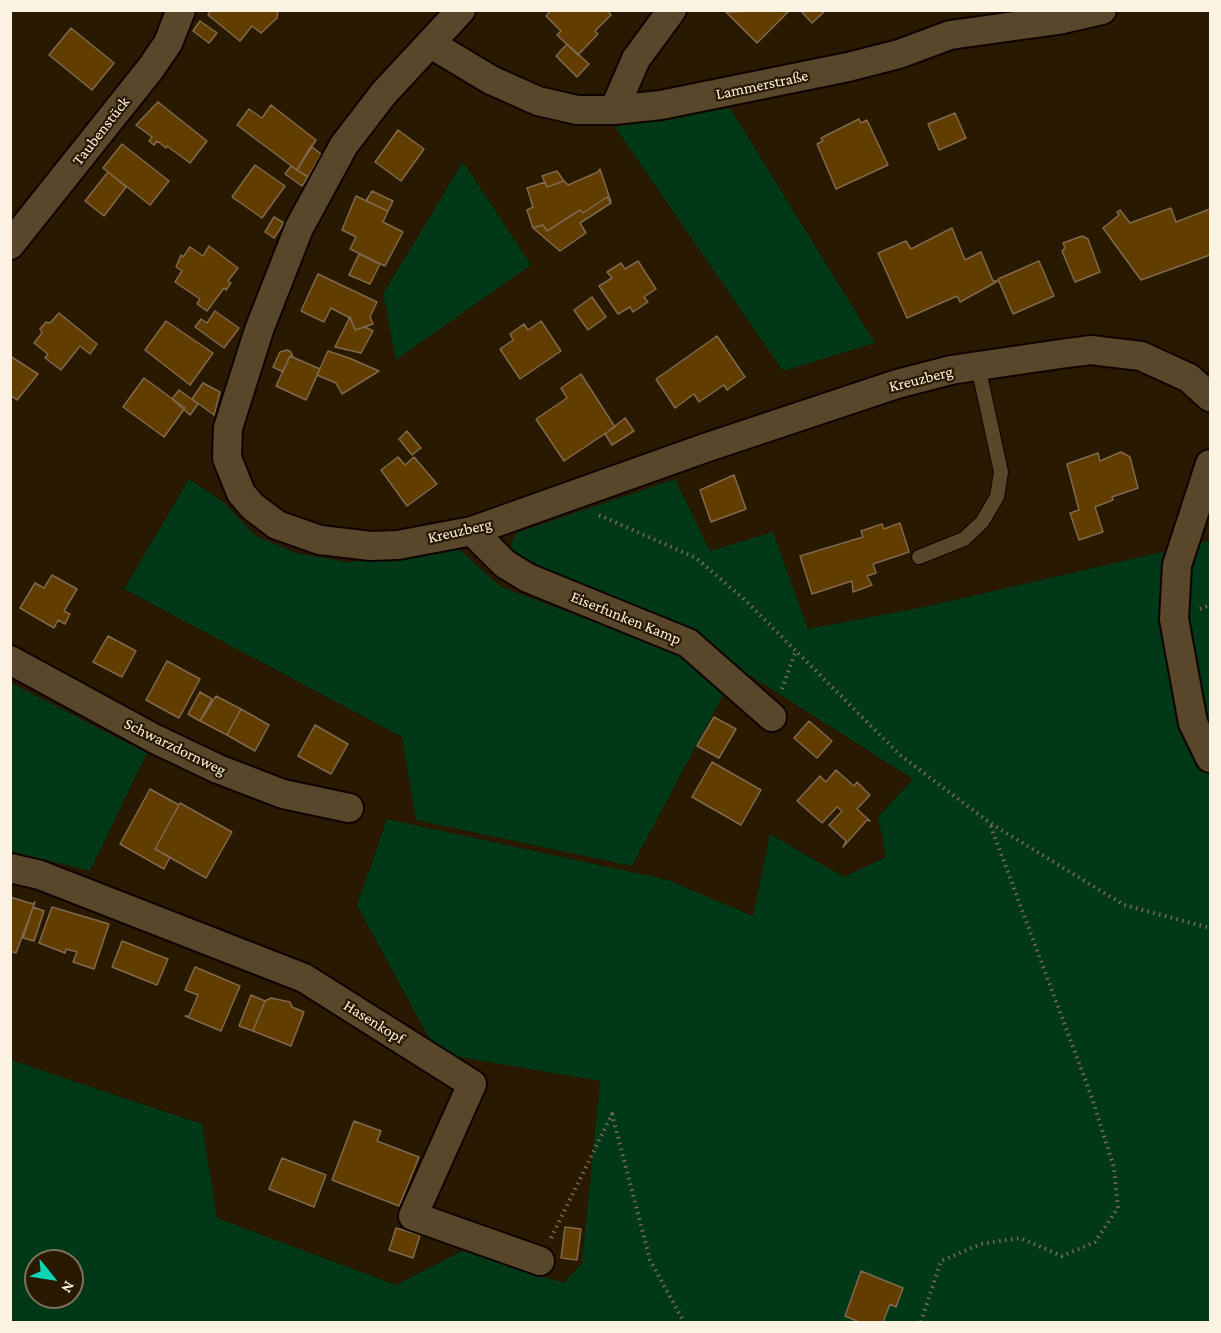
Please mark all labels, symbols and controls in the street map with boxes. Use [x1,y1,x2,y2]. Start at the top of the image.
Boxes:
street label: Lammerstraße [714,66,810,104]
street label: Taubenstück [68,93,134,169]
street label: Kreuzberg [887,362,955,396]
street label: Kreuzberg [426,514,494,548]
street label: Eiserfunken Kamp [568,587,684,649]
street label: Schwarzdornweg [121,714,229,780]
street label: Hasenkopf [340,996,408,1048]
north arrow [24,1249,84,1309]
text: N [58,1278,78,1296]

